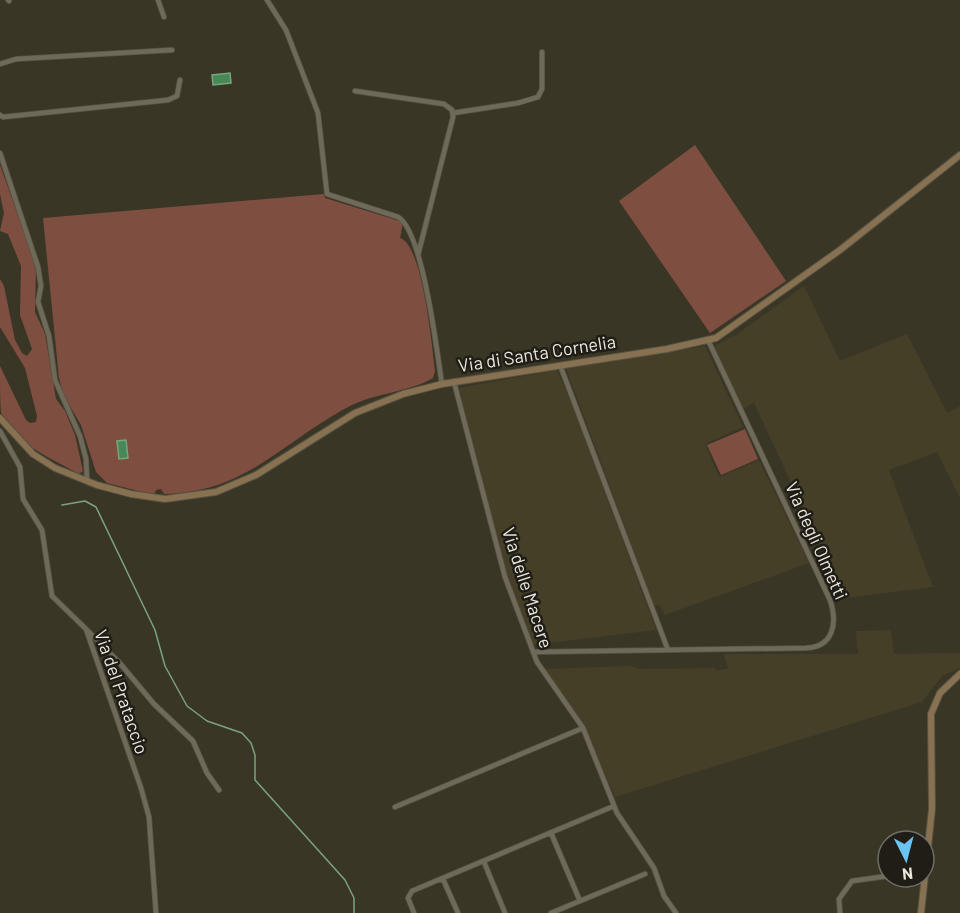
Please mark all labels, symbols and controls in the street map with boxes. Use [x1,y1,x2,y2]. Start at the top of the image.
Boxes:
street label: Via di Santa Cornelia [457,330,617,376]
street label: Via degli Olmetti [781,478,853,603]
street label: Via delle Macere [498,524,558,651]
street label: Via del Prataccio [90,627,154,757]
north arrow [876,829,936,889]
text: N [901,864,914,884]

